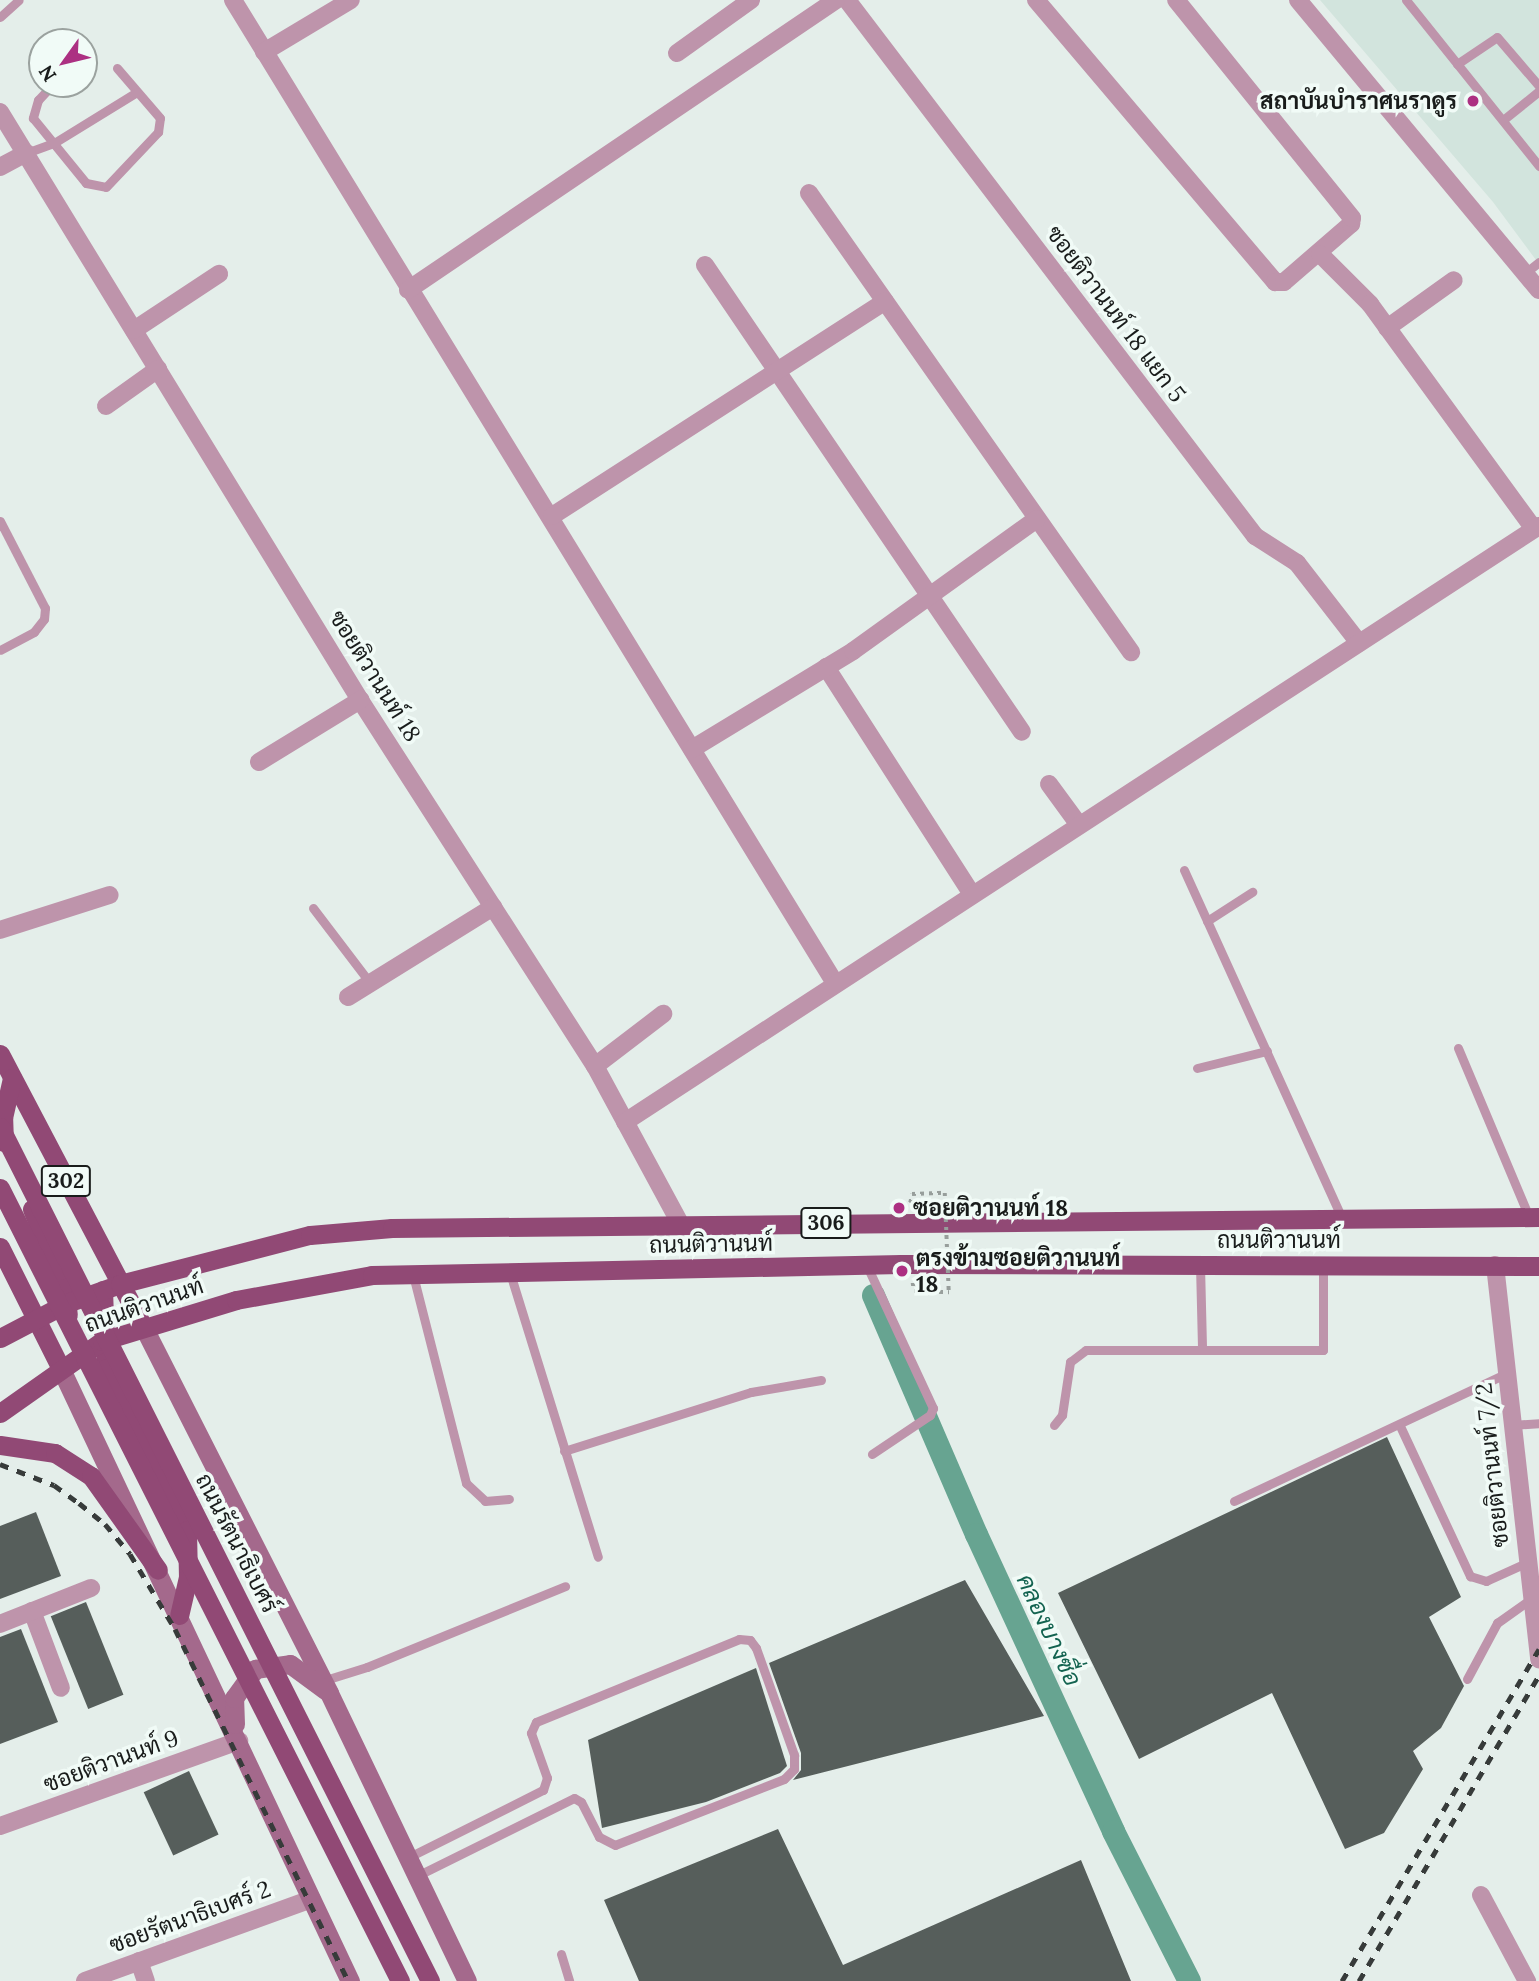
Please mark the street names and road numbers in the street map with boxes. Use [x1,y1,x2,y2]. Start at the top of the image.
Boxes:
street label: ซอยติวานนท์ 18 แยก 5 [1041,220,1191,408]
street label: ซอยติวานนท์ 18 [324,605,426,747]
road number: 302 [40,1164,92,1198]
road number: 306 [800,1206,852,1240]
street label: ถนนติวานนท์ [1217,1226,1341,1254]
street label: ถนนติวานนท์ [649,1229,773,1259]
street label: ถนนติวานนท์ [81,1272,207,1338]
street label: ซอยติวานนท์ 7/2 [1470,1381,1514,1549]
street label: ถนนรัตนาธิเบศร์ [190,1469,284,1617]
street label: ซอยติวานนท์ 9 [40,1724,182,1798]
street label: ซอยรัตนาธิเบศร์ 2 [106,1875,274,1959]

